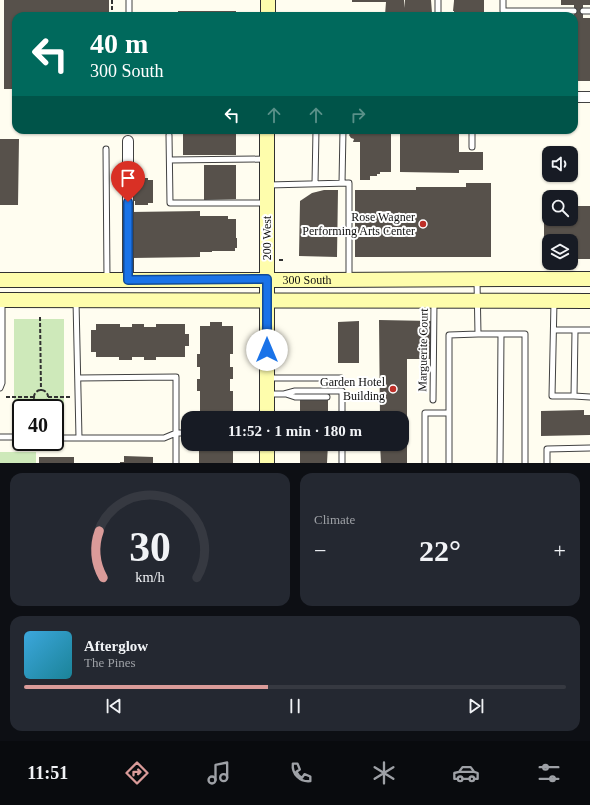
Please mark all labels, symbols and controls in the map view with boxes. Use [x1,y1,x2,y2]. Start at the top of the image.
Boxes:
icon: left [24,28,76,80]
text: 40 m [90,28,148,59]
text: 300 South [90,61,164,81]
icon: left [221,104,243,126]
icon: ahead [263,104,285,126]
icon: ahead [305,104,327,126]
icon: right [347,104,369,126]
map controls [542,146,578,270]
button: sound [542,146,578,182]
pin [111,161,145,202]
icon: arrive [117,167,139,189]
button: search [542,190,578,226]
place label: Rose Wagner Performing Arts Center [302,210,415,238]
street label: 200 West [260,215,274,260]
marker: Rose Wagner Performing Arts Center [418,219,428,229]
button: layers [542,234,578,270]
street label: 300 South [282,273,332,287]
street label: Marguerite Court [415,308,431,392]
position arrow [246,329,288,371]
place label: Garden Hotel Building [320,375,386,403]
marker: Garden Hotel Building [388,384,398,394]
speed limit sign: 40 [12,399,64,451]
text: 11:52 · 1 min · 180 m [228,423,362,439]
text: Climate [314,512,355,527]
text: 30 [129,523,171,569]
text: 22° [419,534,461,567]
text: − [314,538,326,563]
text: + [554,538,566,563]
text: km/h [135,568,165,584]
text: Afterglow [84,638,148,654]
text: The Pines [84,655,136,670]
icon: previous [103,695,125,717]
icon: pause [284,695,306,717]
icon: next [465,695,487,717]
icon: directions [123,759,151,787]
icon: music [205,759,233,787]
icon: phone [287,759,315,787]
icon: climate [370,759,398,787]
icon: car [452,759,480,787]
icon: filters [535,759,563,787]
text: 11:51 [27,763,68,783]

